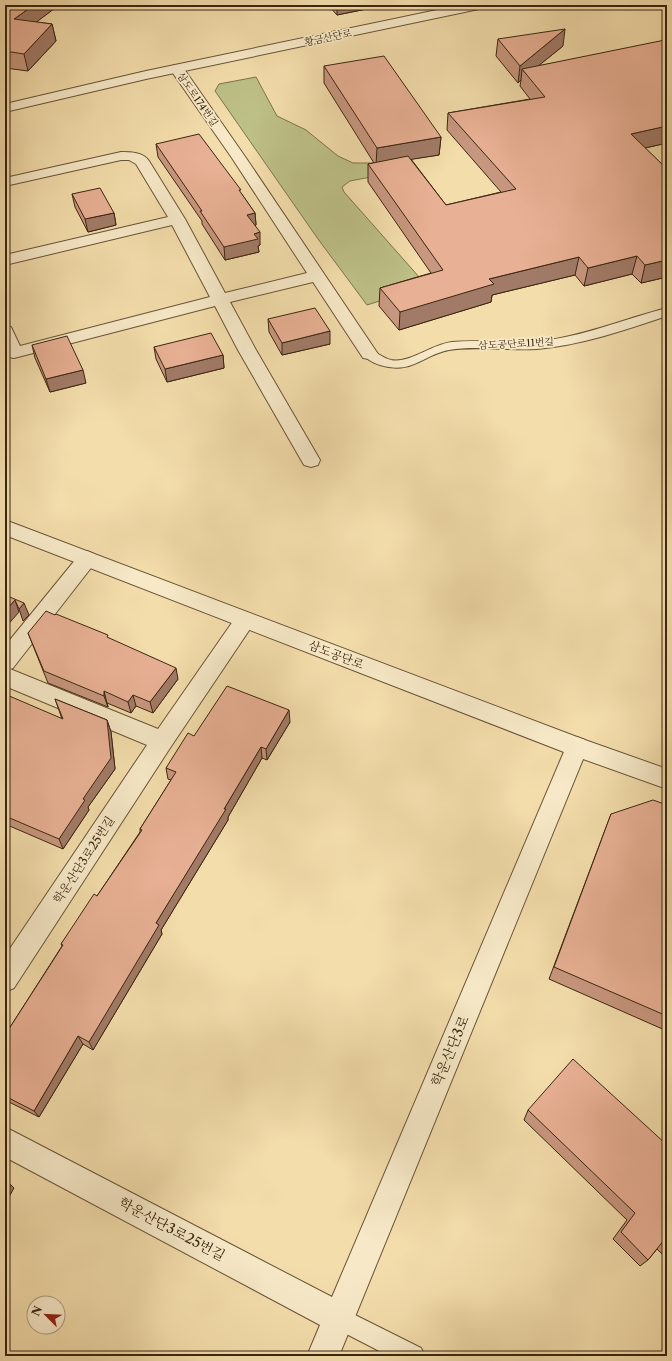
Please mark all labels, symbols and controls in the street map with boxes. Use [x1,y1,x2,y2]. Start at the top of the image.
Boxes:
street label: 황금산단로 [302,26,353,49]
street label: 삼도로174번길 [174,70,221,129]
street label: 삼도공단로11번길 [478,335,554,352]
street label: 삼도공단로 [306,637,366,672]
street label: 학운산단3로25번길 [50,813,117,906]
street label: 학운산단3로 [427,1012,473,1089]
street label: 학운산단3로25번길 [116,1193,228,1265]
north arrow [26,1295,66,1335]
text: N [29,1303,45,1318]

